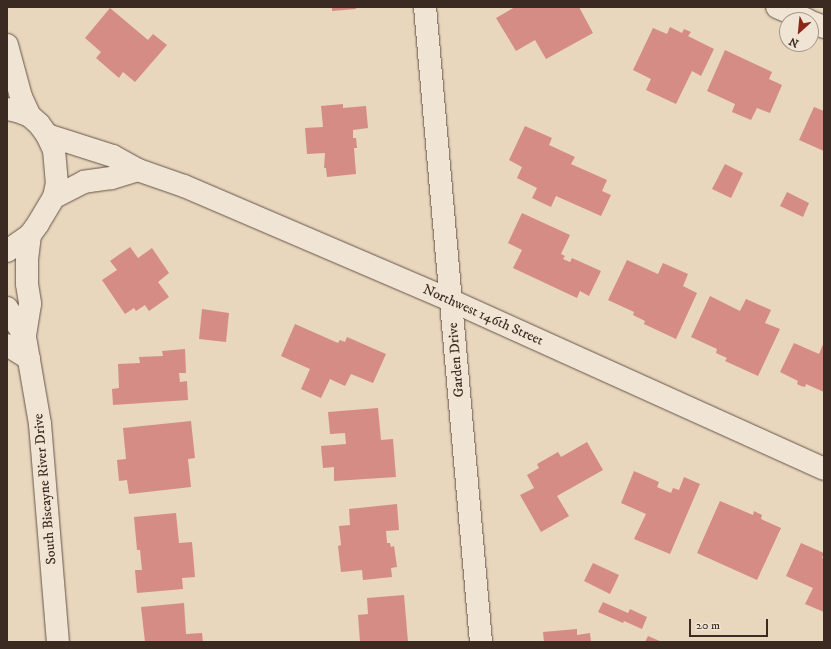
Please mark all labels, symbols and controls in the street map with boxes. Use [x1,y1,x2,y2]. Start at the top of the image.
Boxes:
north arrow [779,12,819,52]
text: N [787,34,801,50]
street label: Northwest 146th Street [420,281,546,349]
street label: Garden Drive [444,322,468,398]
street label: South Biscayne River Drive [30,413,60,565]
scale bar [691,611,770,637]
text: 20 m [696,618,720,633]

